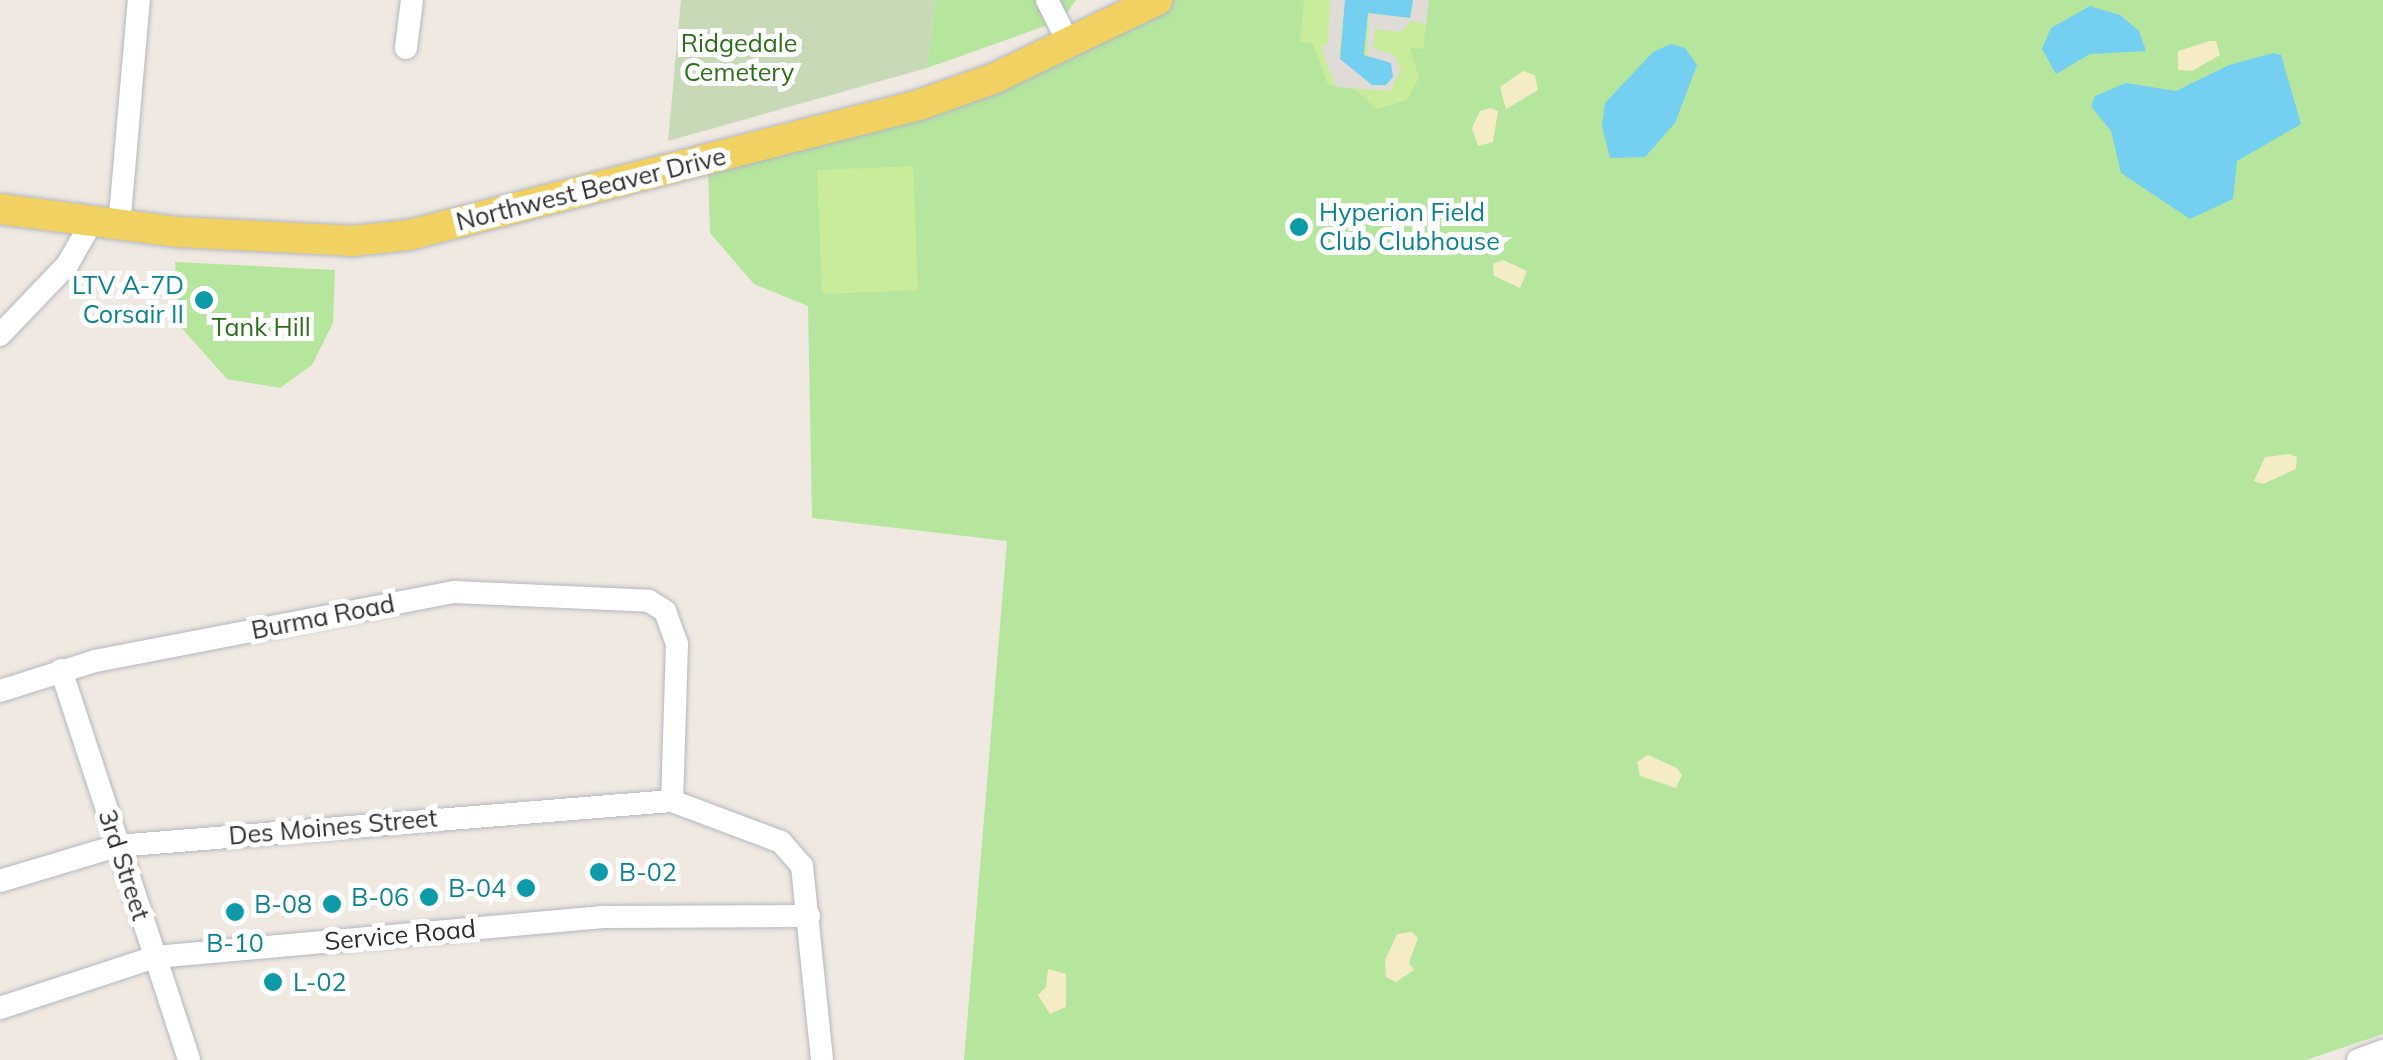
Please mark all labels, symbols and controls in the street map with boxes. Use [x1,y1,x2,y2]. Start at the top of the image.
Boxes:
park label: Ridgedale Cemetery [681,29,797,88]
street label: Northwest Beaver Drive [453,141,729,237]
place label: Hyperion Field Club Clubhouse [1319,198,1500,257]
marker: Hyperion Field Club Clubhouse [1288,216,1310,238]
place label: LTV A-7D Corsair II [72,271,184,330]
marker: LTV A-7D Corsair II [193,289,215,311]
park label: Tank Hill [211,312,311,342]
street label: Burma Road [249,588,397,646]
street label: Des Moines Street [227,803,439,851]
street label: 3rd Street [92,806,156,924]
place label: B-02 [619,857,677,887]
marker: B-02 [588,861,610,883]
place label: B-04 [448,873,506,903]
marker: B-04 [515,877,537,899]
place label: B-06 [351,882,409,912]
marker: B-06 [418,886,440,908]
place label: B-08 [254,889,312,919]
marker: B-08 [321,893,343,915]
marker: B-10 [224,901,246,923]
street label: Service Road [323,913,477,957]
place label: B-10 [206,928,264,958]
place label: L-02 [293,967,346,997]
marker: L-02 [262,971,284,993]

